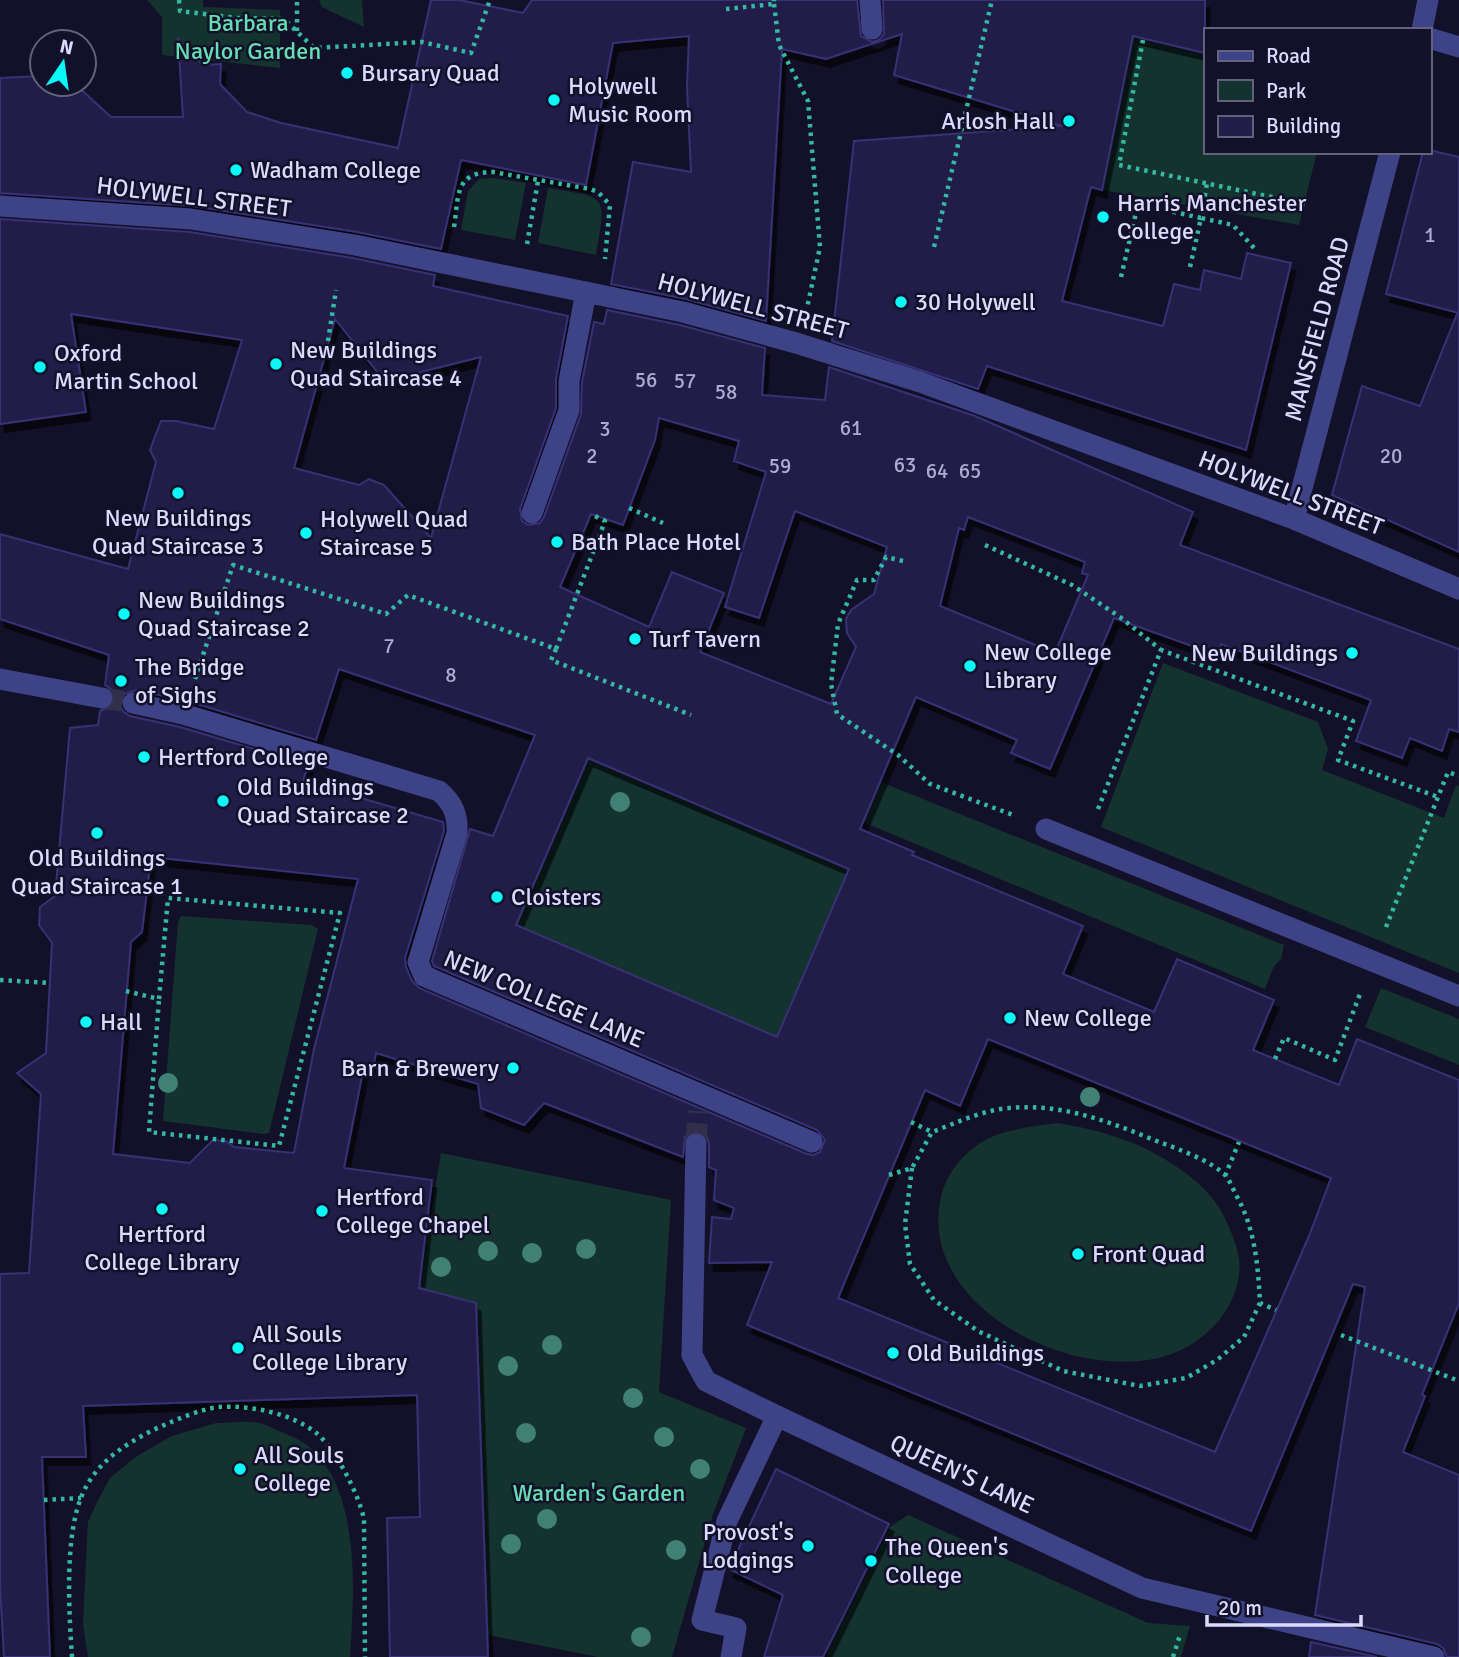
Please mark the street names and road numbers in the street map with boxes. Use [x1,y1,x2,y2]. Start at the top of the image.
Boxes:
street label: HOLYWELL STREET [95,170,293,224]
street label: MANSFIELD ROAD [1278,233,1356,425]
street label: HOLYWELL STREET [655,266,852,346]
street label: HOLYWELL STREET [1194,444,1388,542]
street label: NEW COLLEGE LANE [439,943,649,1055]
street label: QUEEN'S LANE [885,1428,1039,1520]

